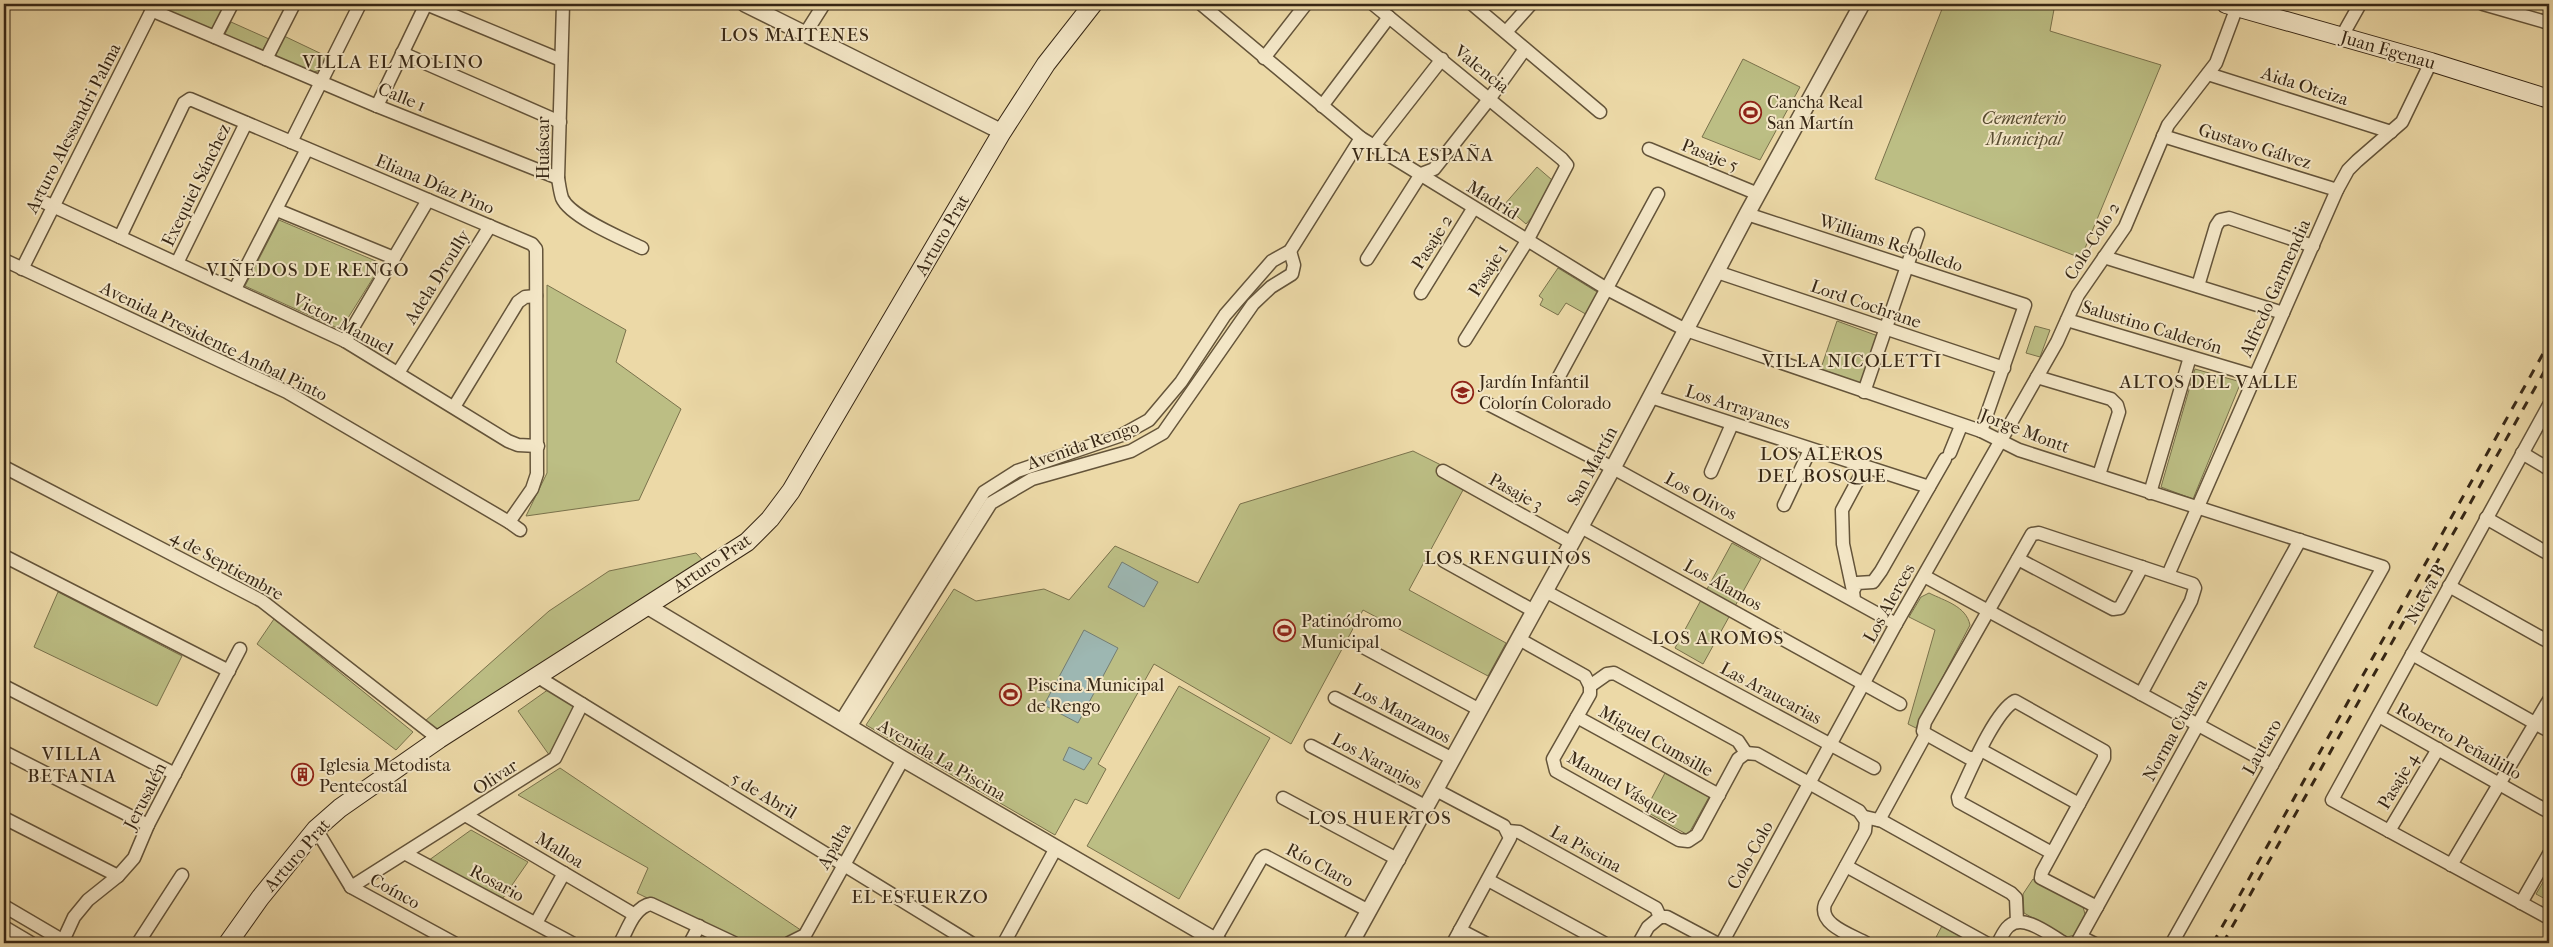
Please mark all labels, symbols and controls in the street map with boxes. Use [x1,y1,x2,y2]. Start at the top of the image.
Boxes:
district label: LOS MAITENES [720,24,870,46]
street label: Juan Egenau [2336,26,2438,74]
street label: Arturo Alessandri Palma [21,39,126,218]
street label: Valencia [1449,40,1514,98]
district label: VILLA EL MOLINO [301,51,484,73]
street label: Aida Oteiza [2258,62,2352,111]
street label: Calle 1 [375,78,429,116]
place label: Cancha Real San Martín [1767,92,1863,134]
sports icon: Cancha Real San Martín [1739,100,1763,124]
park label: Cementerio Municipal [1982,108,2066,150]
street label: Huáscar [533,116,554,180]
street label: Gustavo Gálvez [2196,119,2314,174]
street label: Exequiel Sánchez [158,120,235,250]
street label: Pasaje 5 [1678,135,1741,176]
district label: VILLA ESPAÑA [1351,144,1494,166]
street label: Eliana Díaz Pino [372,150,497,219]
street label: Madrid [1463,176,1523,225]
street label: Arturo Prat [910,191,974,280]
street label: Colo-Colo 2 [2060,198,2125,284]
street label: Williams Rebolledo [1815,210,1965,277]
street label: Pasaje 2 [1407,211,1457,274]
street label: Alfredo Garmendia [2235,216,2315,361]
street label: Adela Droully [400,225,475,329]
street label: Pasaje 1 [1464,240,1513,300]
district label: VIÑEDOS DE RENGO [205,259,410,281]
street label: Lord Cochrane [1808,276,1924,333]
street label: Avenida Presidente Aníbal Pinto [96,277,331,406]
street label: Victor Manuel [288,289,397,360]
street label: Salustino Calderón [2079,296,2225,359]
district label: VILLA NICOLETTI [1761,350,1942,372]
district label: ALTOS DEL VALLE [2118,371,2299,393]
place label: Jardín Infantil Colorín Colorado [1477,372,1611,414]
school or university icon: Jardín Infantil Colorín Colorado [1451,380,1475,404]
street label: Los Arrayanes [1683,381,1793,434]
street label: Jorge Montt [1975,404,2073,458]
street label: Avenida Rengo [1023,416,1142,475]
street label: San Martín [1563,423,1622,509]
district label: LOS ALEROS DEL BOSQUE [1757,443,1887,487]
street label: Los Olivos [1661,468,1741,525]
street label: Pasaje 3 [1485,469,1547,516]
street label: 4 de Septiembre [166,526,287,605]
street label: Arturo Prat [668,529,756,598]
district label: LOS RENGUINOS [1424,547,1592,569]
street label: Los Álamos [1680,554,1766,616]
street label: Los Alerces [1859,560,1920,646]
street label: Nueva B [2401,561,2450,628]
place label: Patinódromo Municipal [1301,611,1402,653]
sports icon: Patinódromo Municipal [1273,619,1297,643]
district label: LOS AROMOS [1652,627,1784,649]
street label: Las Araucarias [1717,658,1825,729]
place label: Piscina Municipal de Rengo [1027,675,1164,717]
street label: Norma Cuadra [2139,675,2212,785]
street label: Los Manzanos [1349,679,1455,748]
sports icon: Piscina Municipal de Rengo [999,683,1023,707]
street label: Roberto Peñailillo [2392,698,2525,785]
street label: Miguel Cumsille [1595,701,1717,782]
street label: Avenida La Piscina [873,715,1010,806]
street label: Lautaro [2239,716,2286,779]
street label: Los Naranjos [1328,729,1426,794]
district label: VILLA BETANIA [27,743,117,787]
street label: Manuel Vásquez [1564,747,1682,828]
street label: Pasaje 4 [2373,749,2424,813]
place label: Iglesia Metodista Pentecostal [319,755,451,797]
street label: Olivar [469,755,522,800]
street label: Jerusalén [119,759,171,835]
building icon: Iglesia Metodista Pentecostal [291,763,315,787]
street label: 5 de Abril [727,768,801,823]
district label: LOS HUERTOS [1308,807,1452,829]
street label: Arturo Prat [259,814,335,897]
street label: Colo-Colo [1723,817,1778,893]
street label: Apalta [813,819,856,874]
street label: La Piscina [1547,821,1626,878]
street label: Malloa [532,828,588,873]
street label: Río Claro [1282,839,1357,892]
street label: Rosario [466,860,528,907]
street label: Coínco [366,869,423,914]
district label: EL ESFUERZO [851,886,989,908]

